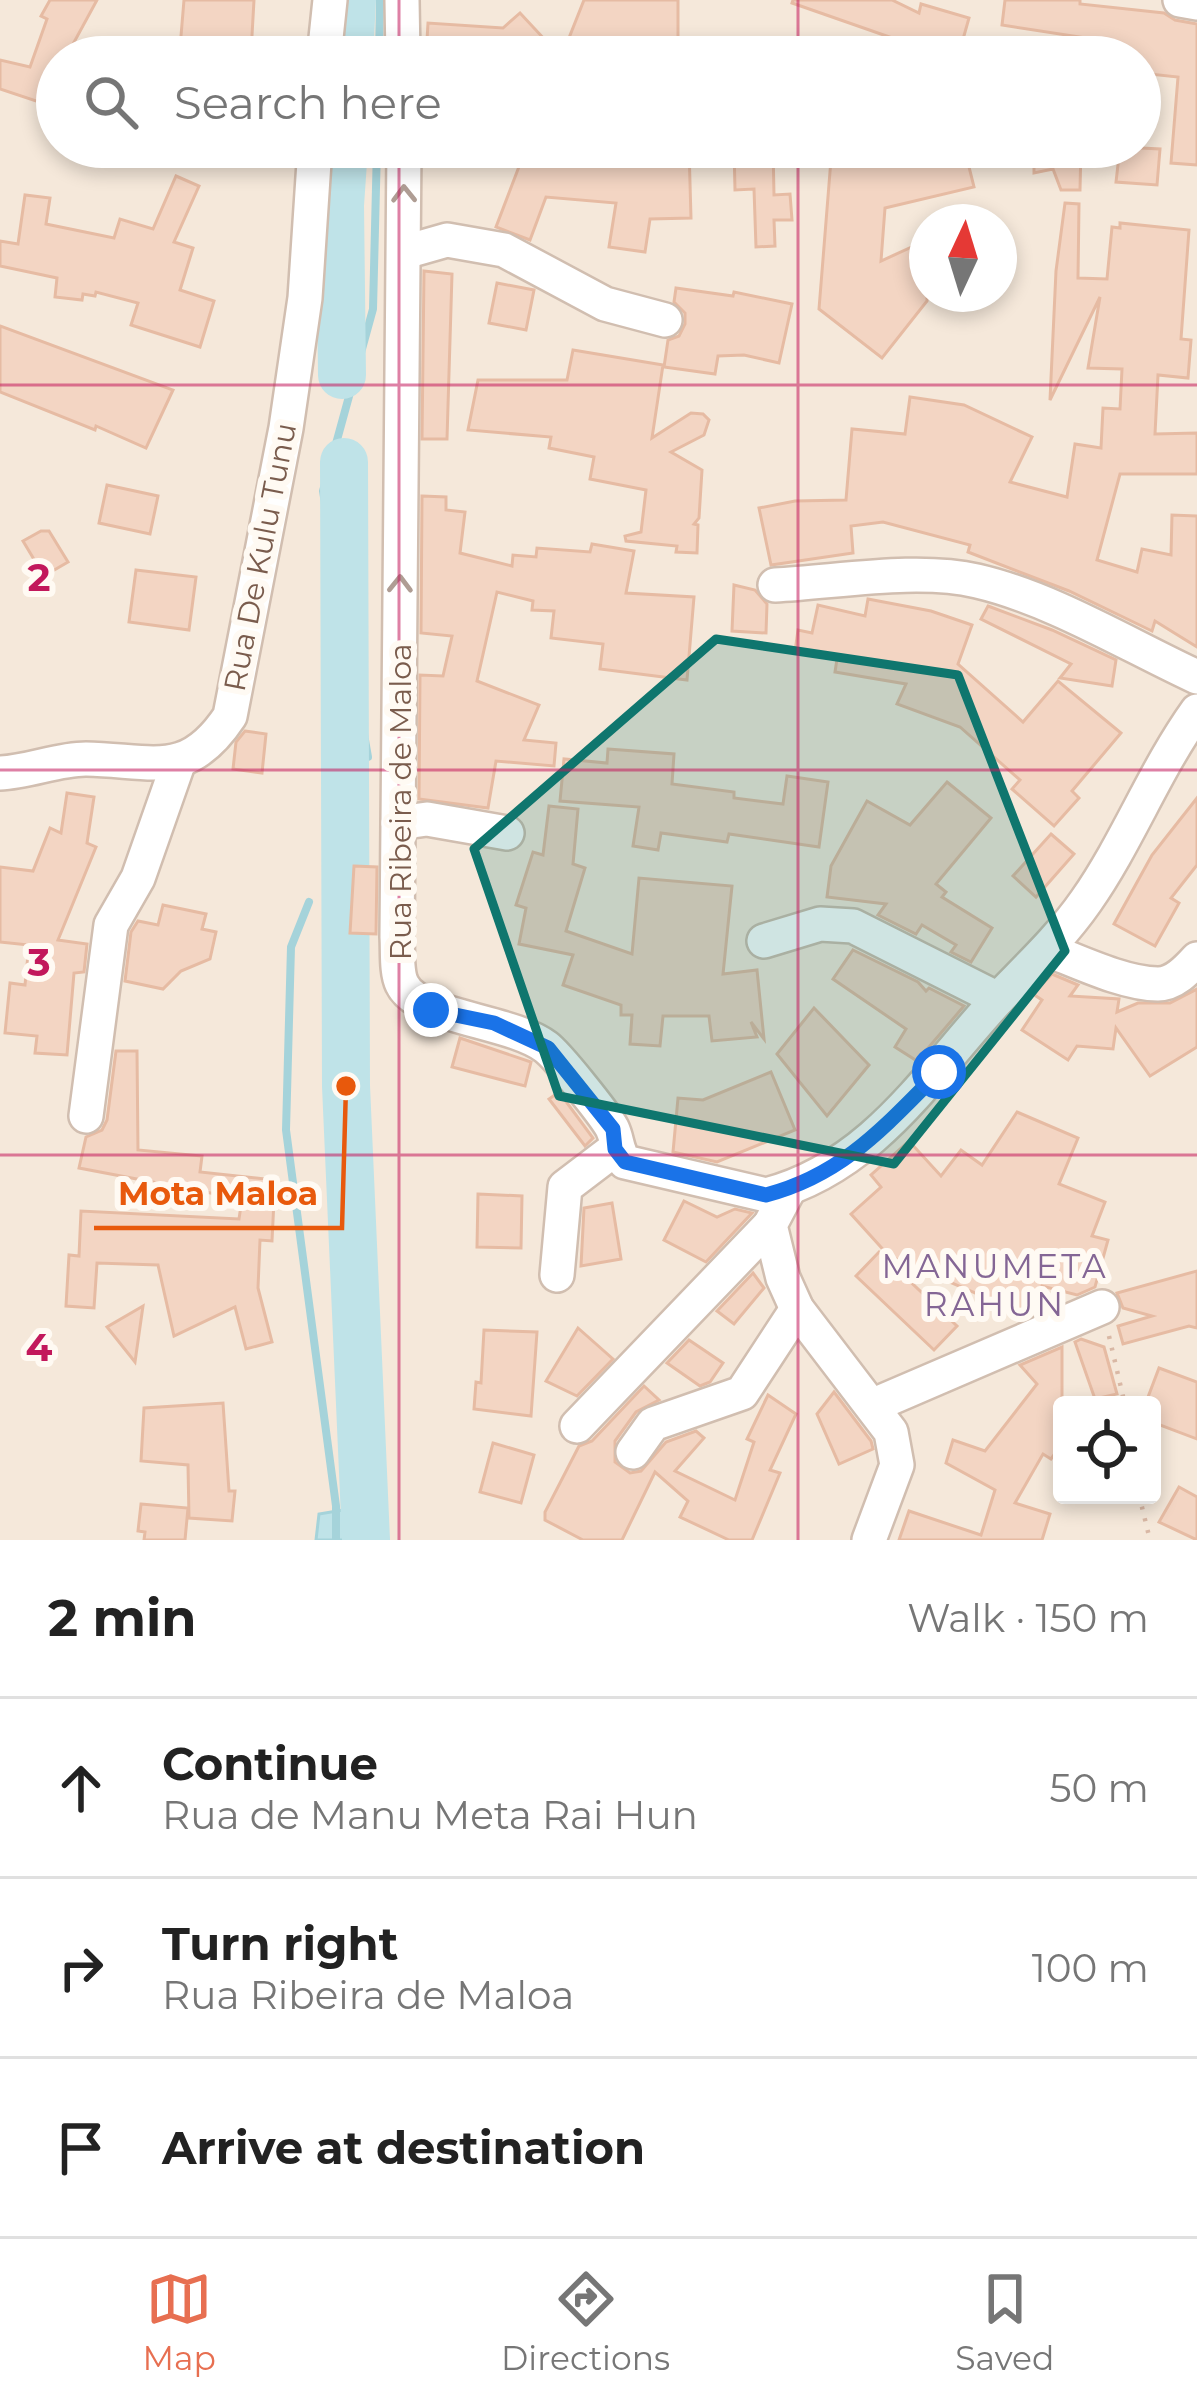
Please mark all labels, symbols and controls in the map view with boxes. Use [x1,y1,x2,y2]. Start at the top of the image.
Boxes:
search box [36,36,1161,168]
icon: search [78,69,144,135]
text: Search here [174,75,442,130]
one-way arrow [391,184,417,202]
north arrow [909,204,1017,312]
street label: Rua De Kulu Tunu [216,420,304,694]
text: 2 [27,553,51,601]
one-way arrow [387,574,413,592]
street label: Rua Ribeira de Maloa [382,643,419,961]
text: 3 [26,938,51,986]
route end [404,983,458,1037]
route start [912,1045,966,1099]
callout: Mota Maloa [94,1159,342,1228]
text: Mota Maloa [118,1173,318,1213]
district label: MANUMETA RAHUN [881,1246,1109,1324]
text: 4 [26,1323,53,1371]
map controls [1053,1396,1161,1504]
button: locate [1053,1396,1161,1504]
text: 2 min [48,1587,197,1649]
text: Walk · 150 m [907,1594,1149,1642]
text: Continue [162,1736,378,1791]
icon: ahead [48,1755,114,1821]
text: 50 m [1050,1764,1149,1812]
text: Rua de Manu Meta Rai Hun [162,1791,698,1839]
text: Turn right [162,1916,398,1971]
icon: right [48,1935,114,2001]
text: 100 m [1032,1944,1149,1992]
text: Rua Ribeira de Maloa [162,1971,574,2019]
icon: arrive [48,2115,114,2181]
text: Arrive at destination [162,2120,645,2175]
tab: Map [143,2266,216,2378]
tab: Directions [501,2266,670,2378]
tab: Saved [955,2266,1054,2378]

